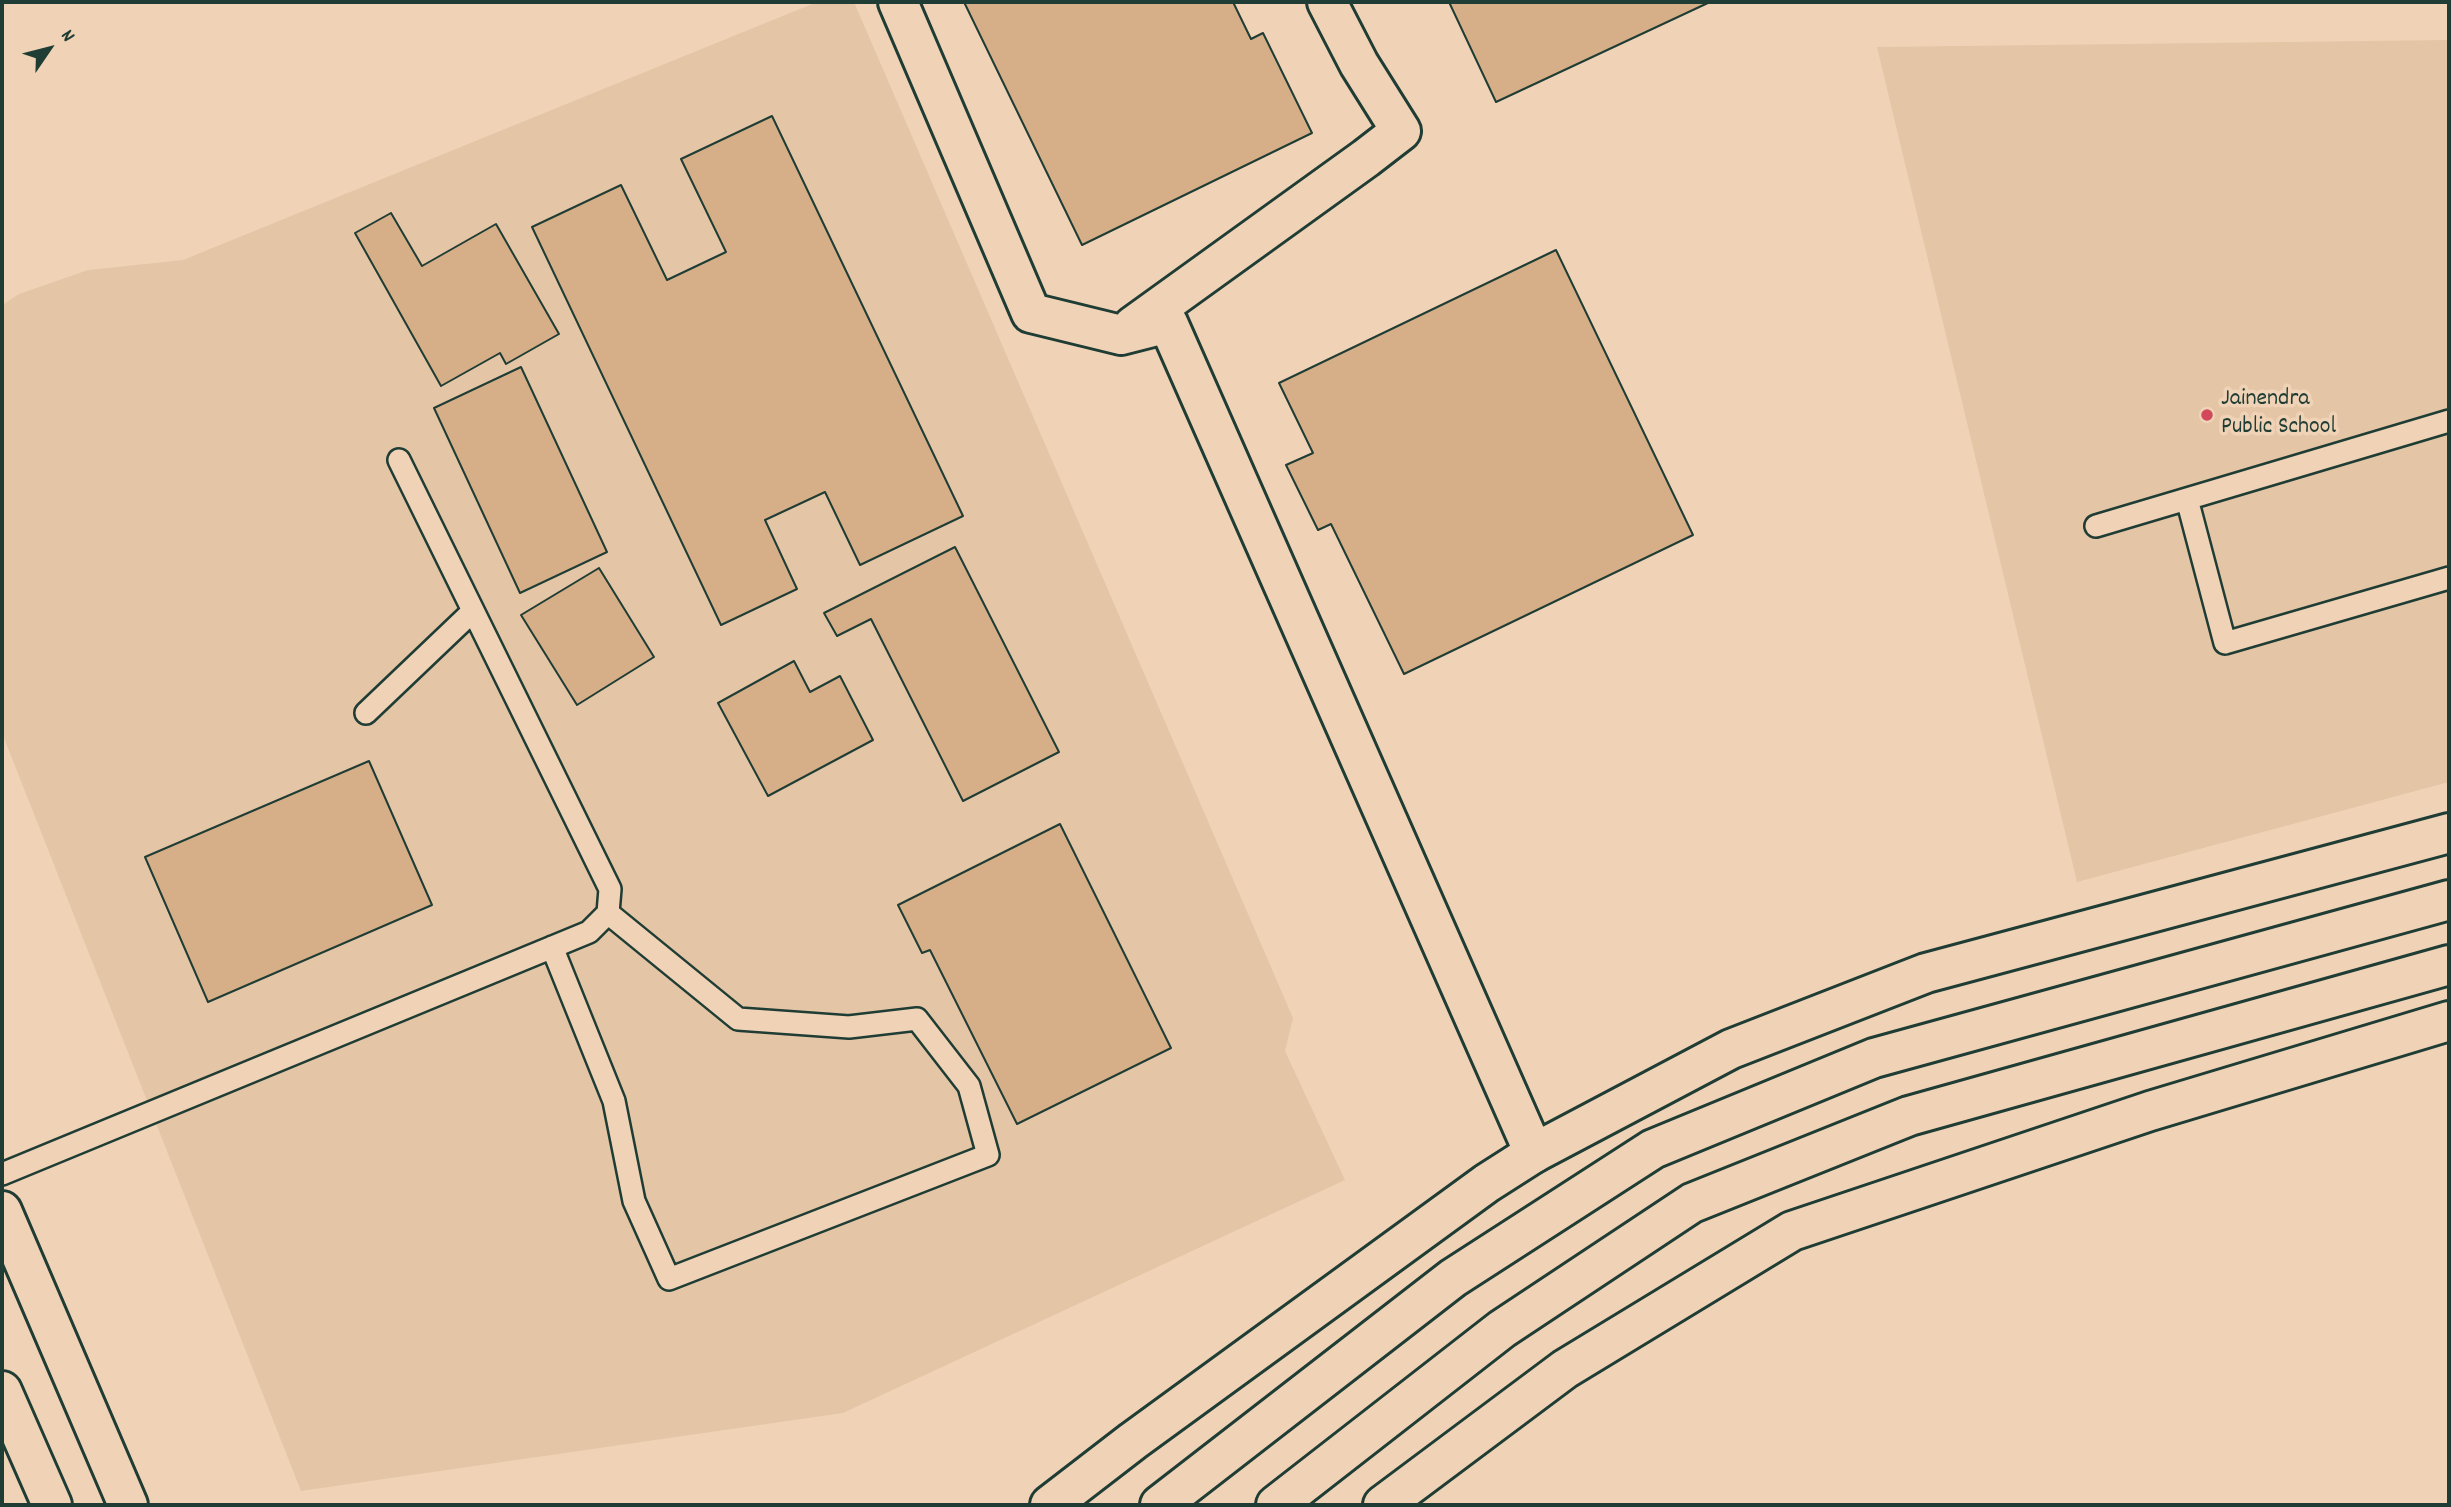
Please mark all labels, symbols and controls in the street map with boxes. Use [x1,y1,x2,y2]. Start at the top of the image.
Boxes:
north arrow [14,14,84,84]
text: N [53,25,80,48]
place label: Jainendra Public School [2221,387,2336,443]
marker: Jainendra Public School [2199,407,2215,423]

